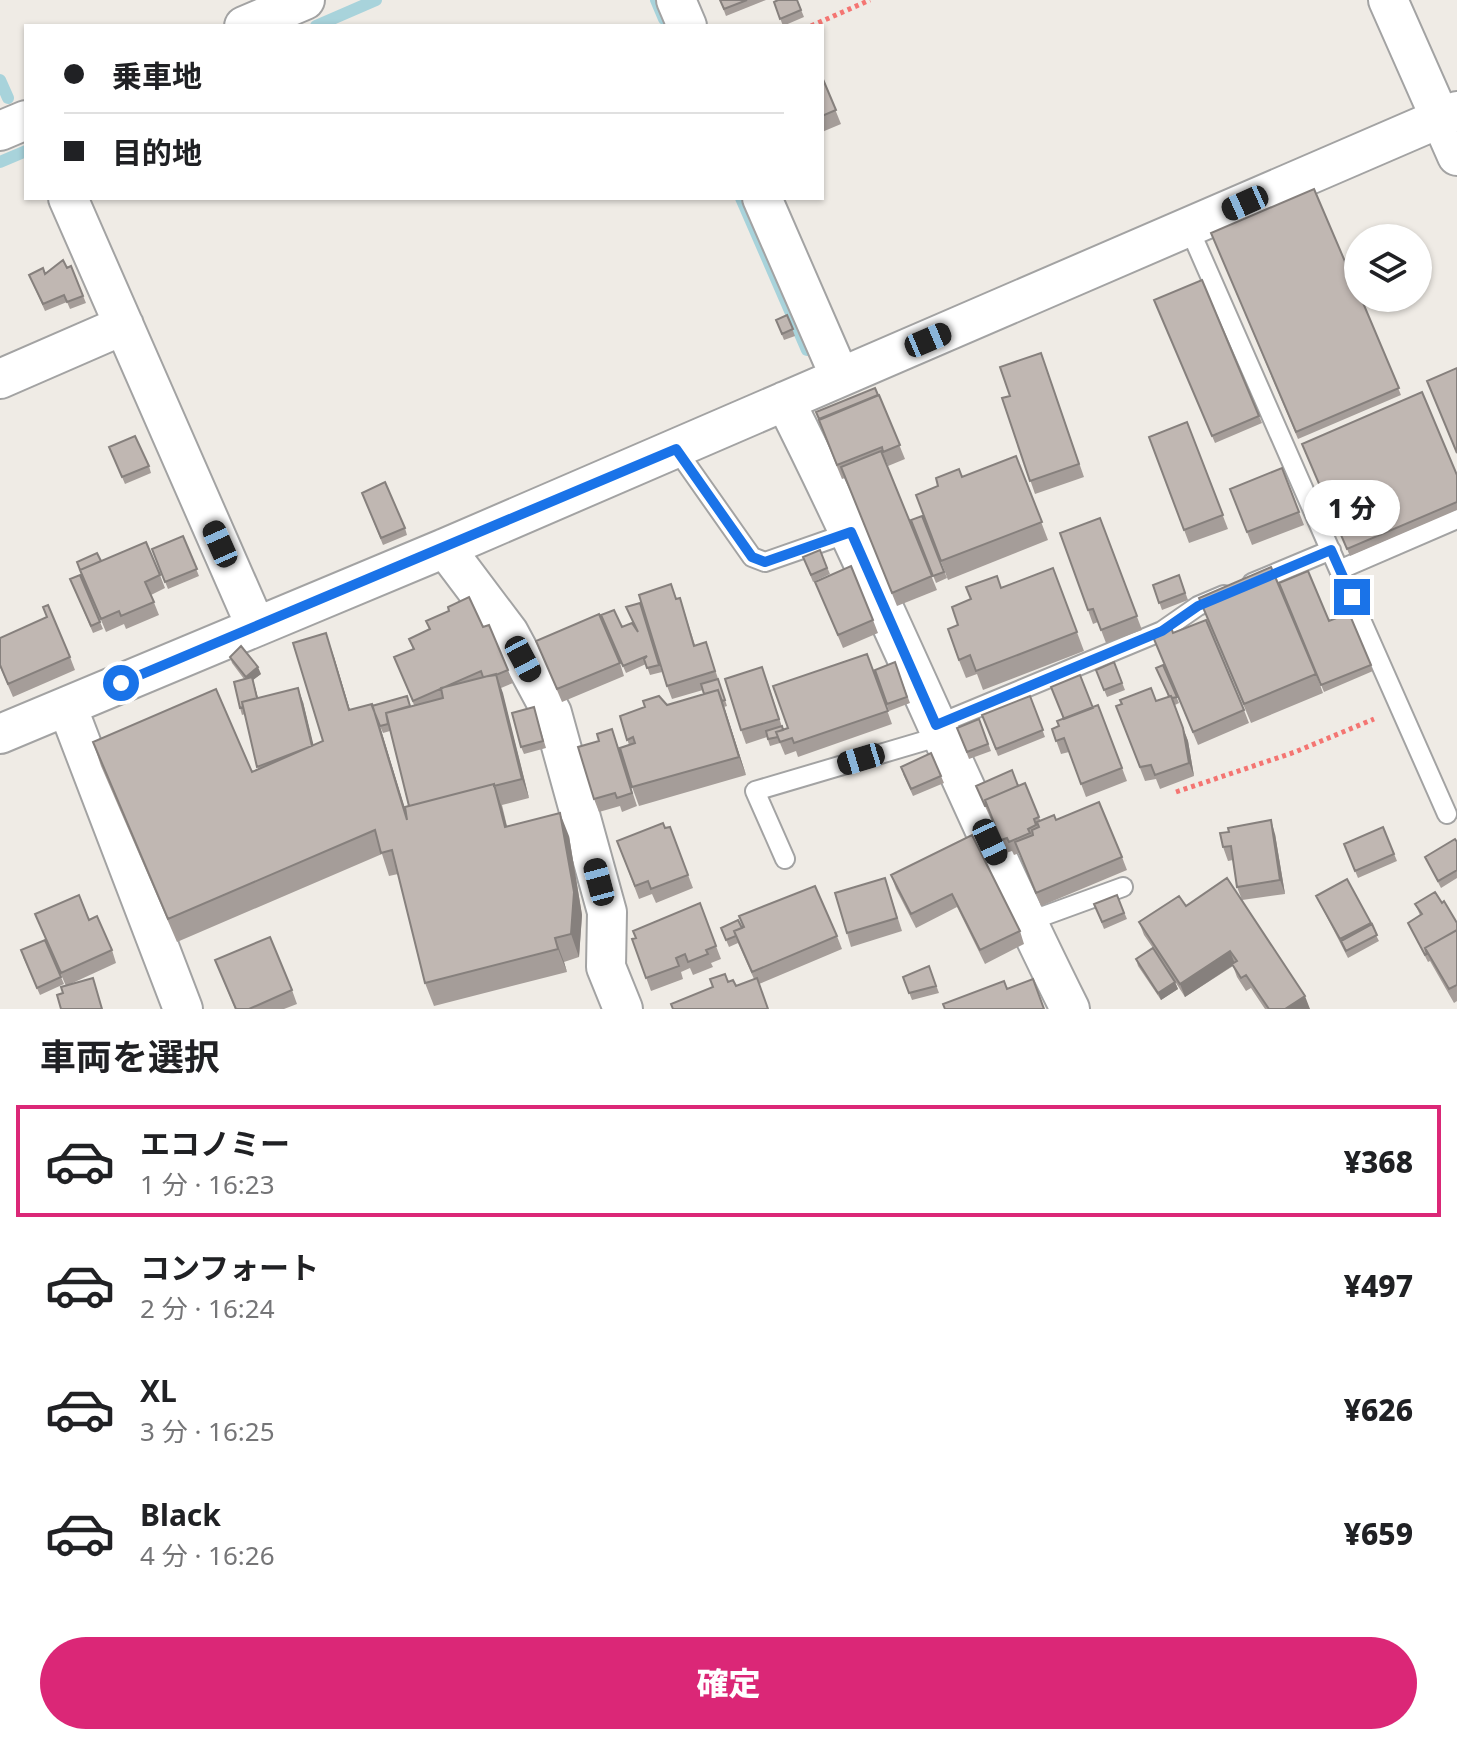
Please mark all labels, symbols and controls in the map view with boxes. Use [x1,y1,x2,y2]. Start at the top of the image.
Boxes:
text: 乗車地 [112,55,202,96]
text: 目的地 [112,132,202,173]
car [1218,182,1272,224]
map controls [1344,224,1432,312]
button: layers [1344,224,1432,312]
car [901,320,955,360]
callout: 1 分 [1304,481,1400,537]
text: 1 分 [1328,490,1376,526]
car [199,517,241,571]
route end [1334,579,1370,615]
car [501,632,545,686]
route start [103,665,139,701]
car [835,741,887,777]
car [969,815,1011,869]
car [581,856,617,908]
text: 車両を選択 [40,1032,220,1081]
text: エコノミー [140,1123,290,1164]
icon: car [44,1125,116,1197]
text: ¥368 [1344,1141,1413,1182]
text: 1 分 · 16:23 [140,1166,275,1202]
text: コンフォート [140,1247,319,1288]
icon: car [44,1249,116,1321]
text: ¥497 [1344,1265,1413,1306]
text: 2 分 · 16:24 [140,1290,275,1326]
text: XL [140,1370,177,1411]
icon: car [44,1373,116,1445]
text: ¥626 [1344,1389,1413,1430]
text: 3 分 · 16:25 [140,1413,275,1449]
text: Black [140,1494,221,1535]
icon: car [44,1497,116,1569]
text: ¥659 [1344,1513,1413,1554]
text: 4 分 · 16:26 [140,1537,275,1573]
button: 確定 [40,1637,1417,1729]

